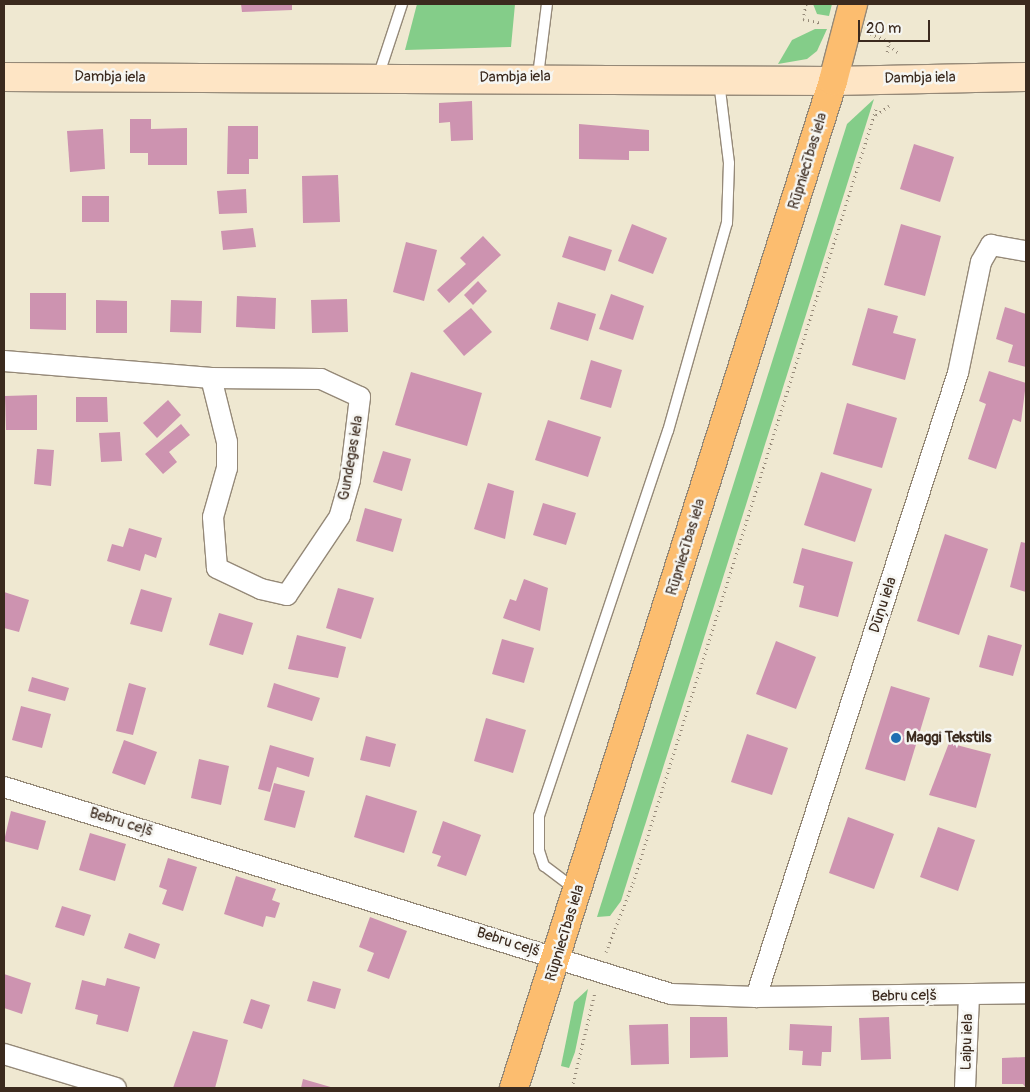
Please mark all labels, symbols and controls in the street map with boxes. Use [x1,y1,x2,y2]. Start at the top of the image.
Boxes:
scale bar [860,10,932,42]
text: 20 m [866,19,901,38]
street label: Dambja iela [74,67,146,87]
street label: Dambja iela [479,67,551,87]
street label: Dambja iela [884,68,956,88]
street label: Rūpniecības iela [785,110,831,212]
street label: Gundegas iela [335,414,367,502]
street label: Rūpniecības iela [663,496,709,598]
street label: Dūņu iela [866,575,900,635]
place label: Maggi Tekstils [906,729,992,747]
marker: Maggi Tekstils [890,732,902,744]
street label: Bebru ceļš [87,804,155,840]
street label: Rūpniecības iela [542,882,588,984]
street label: Bebru ceļš [474,923,542,961]
street label: Bebru ceļš [871,986,937,1006]
street label: Laipu iela [957,1013,977,1071]

